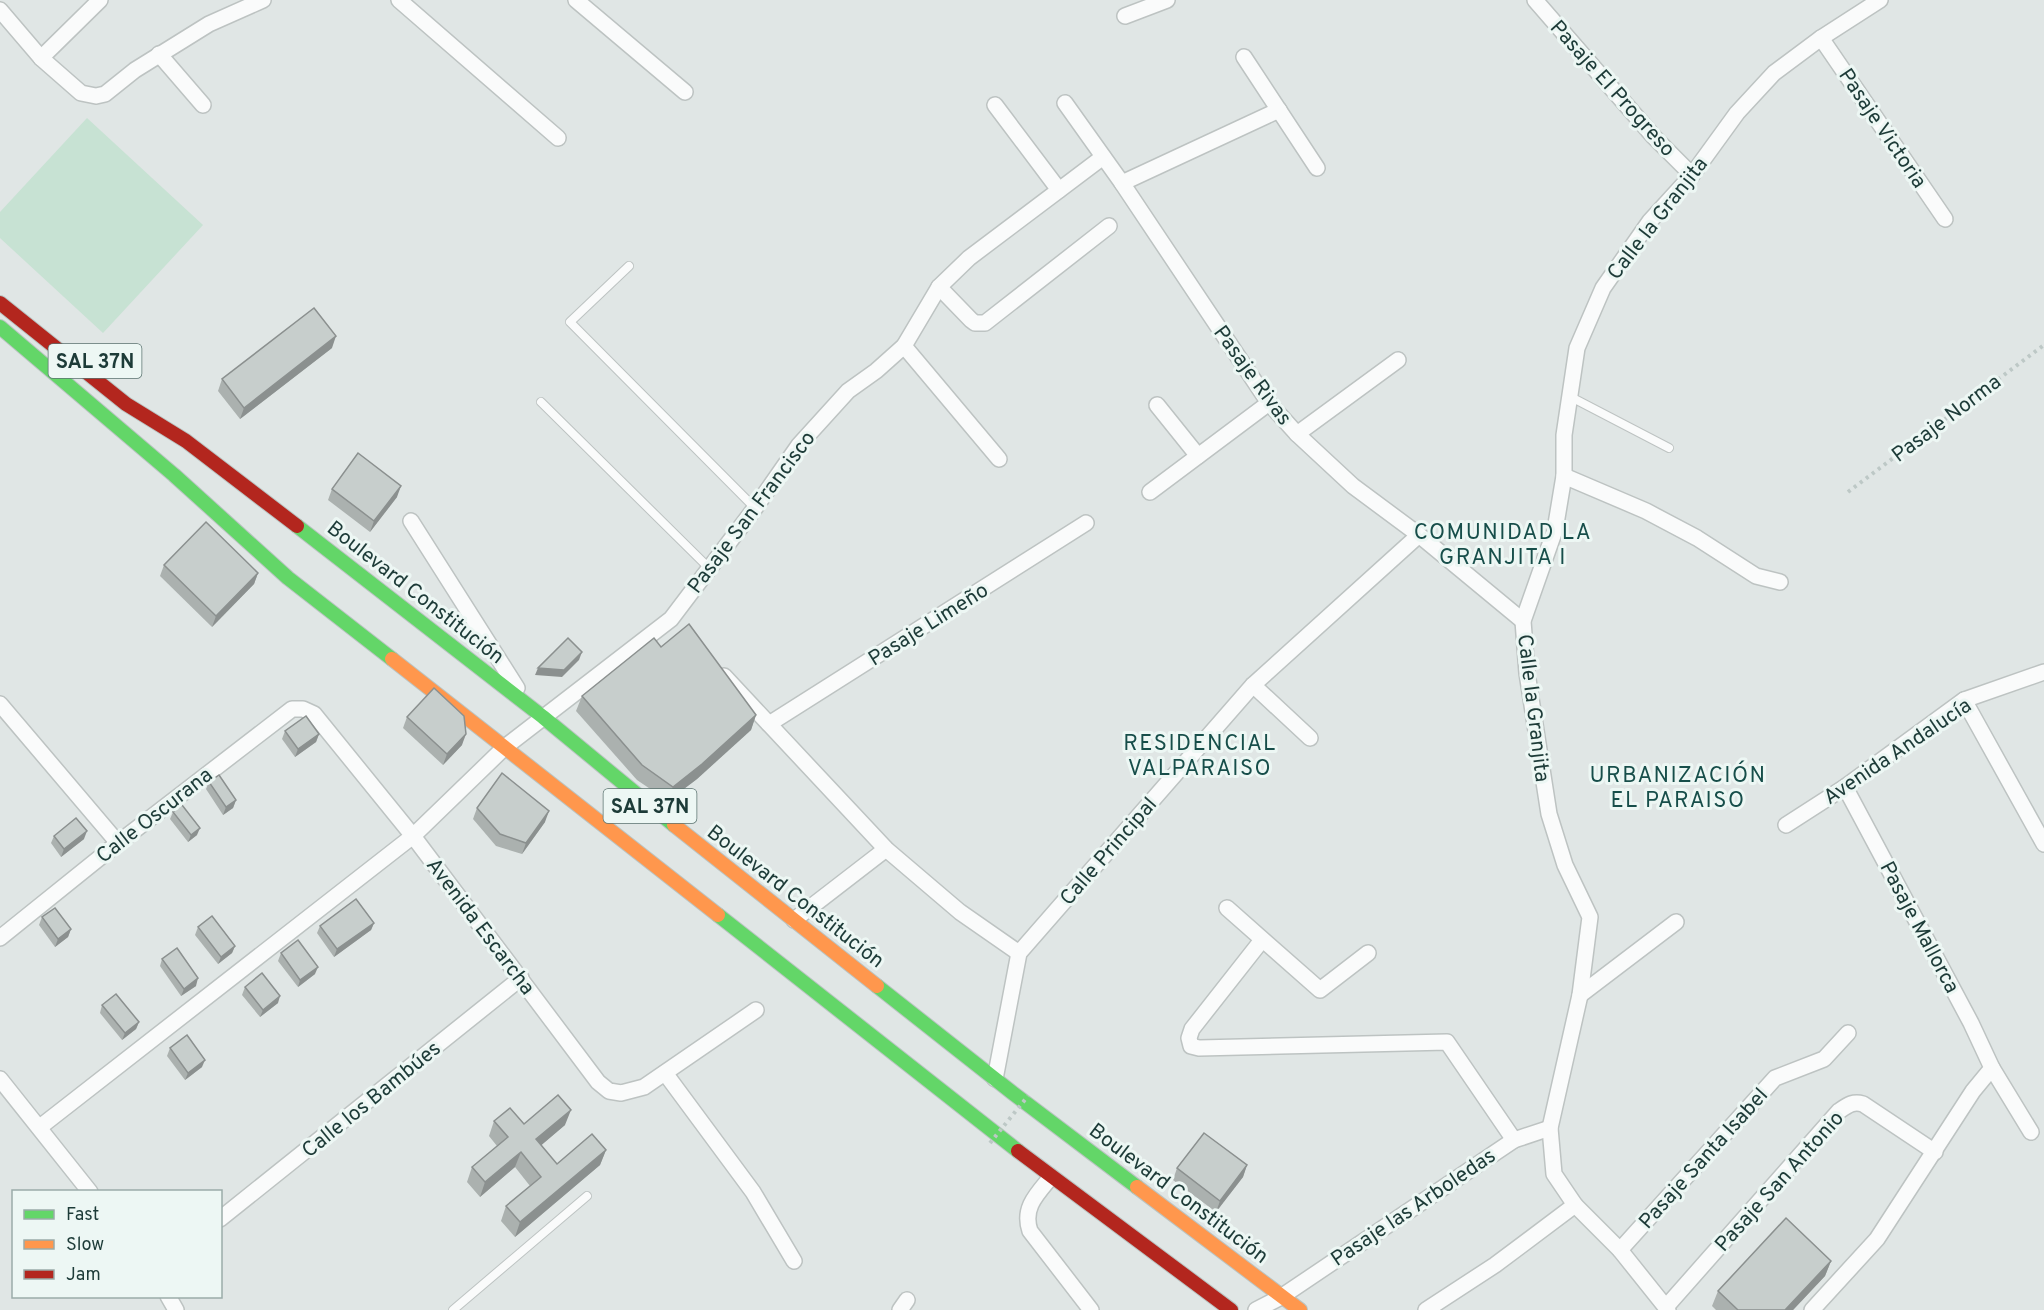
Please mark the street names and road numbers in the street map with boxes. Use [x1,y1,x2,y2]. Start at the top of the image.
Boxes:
street label: Pasaje El Progreso [1543,15,1680,163]
street label: Pasaje Victoria [1832,64,1932,194]
street label: Calle la Granjita [1602,152,1715,286]
street label: Pasaje Rivas [1206,321,1297,431]
road number: SAL 37N [48,344,142,378]
street label: Pasaje Norma [1887,369,2007,469]
street label: Pasaje San Francisco [682,426,822,600]
street label: Boulevard Constitución [321,515,509,671]
street label: Pasaje Limeño [864,578,994,673]
street label: Calle la Granjita [1510,633,1555,784]
street label: Avenida Andalucía [1819,693,1977,812]
street label: Calle Oscurana [91,762,219,870]
road number: SAL 37N [604,789,696,823]
street label: Calle Principal [1055,792,1164,912]
street label: Boulevard Constitución [701,819,889,975]
street label: Avenida Escarcha [419,853,540,1001]
street label: Pasaje Mallorca [1873,857,1965,998]
street label: Calle los Bambúes [297,1036,447,1165]
street label: Pasaje Santa Isabel [1634,1083,1775,1235]
street label: Pasaje San Antonio [1710,1106,1851,1258]
street label: Boulevard Constitución [1083,1118,1273,1271]
street label: Pasaje las Arboledas [1326,1143,1502,1273]

